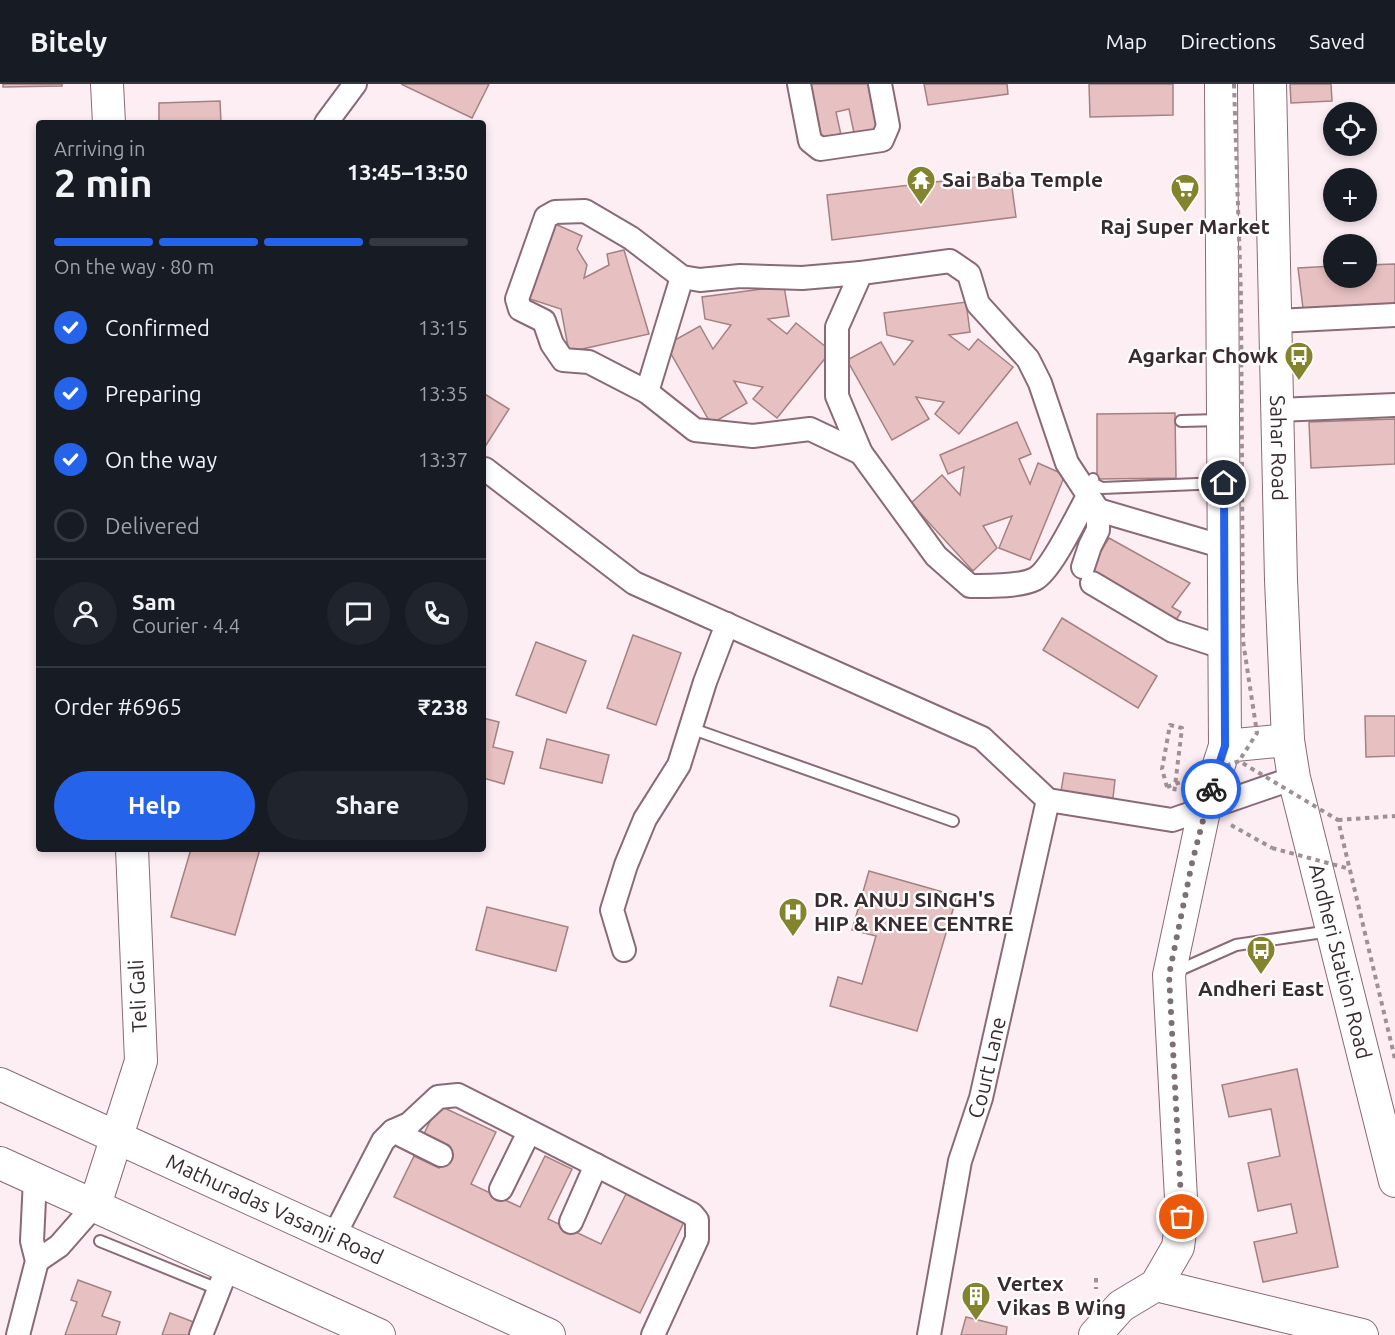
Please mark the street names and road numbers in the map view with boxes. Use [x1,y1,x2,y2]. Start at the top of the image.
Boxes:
street label: Sahar Road [1266,395,1292,501]
street label: Andheri Station Road [1305,861,1377,1061]
street label: Teli Gali [123,959,151,1033]
street label: Court Lane [962,1015,1010,1121]
street label: Mathuradas Vasanji Road [163,1149,387,1269]

